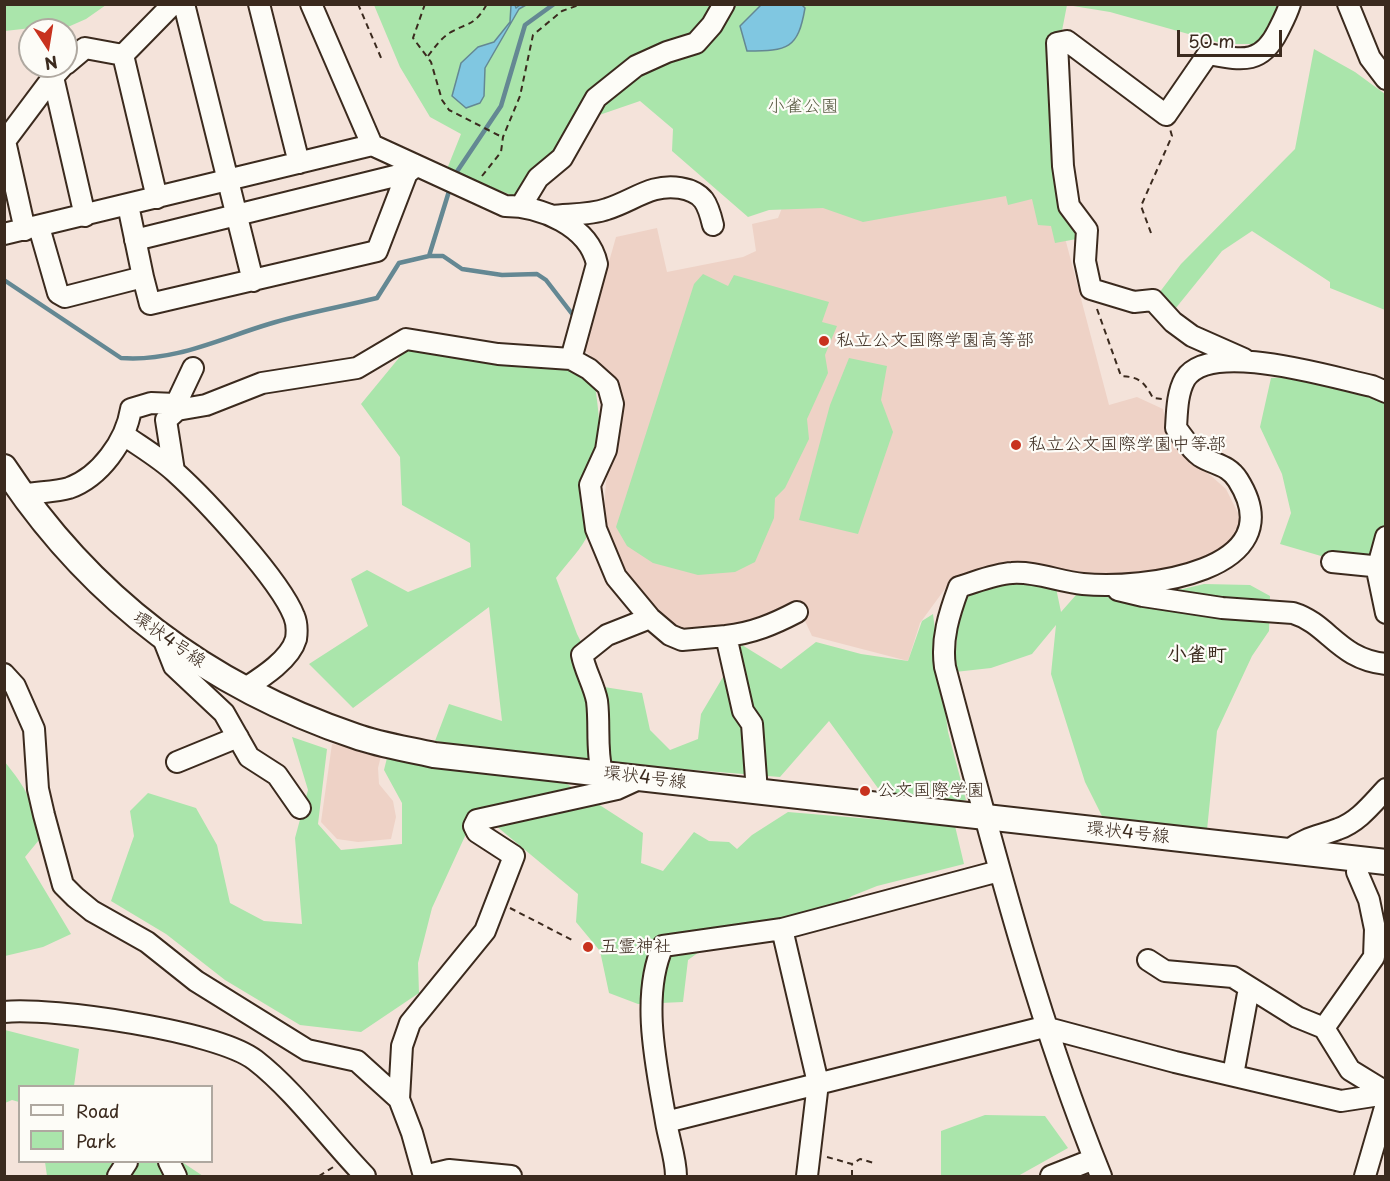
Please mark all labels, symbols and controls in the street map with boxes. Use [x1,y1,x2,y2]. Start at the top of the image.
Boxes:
north arrow [18,18,78,78]
scale bar [1180,18,1285,56]
text: 50 m [1188,27,1235,54]
text: N [43,51,60,77]
park label: 小雀公園 [767,96,839,118]
place label: 私立公文国際学園高等部 [836,330,1034,352]
marker: 私立公文国際学園高等部 [817,334,831,348]
place label: 私立公文国際学園中等部 [1028,434,1226,456]
marker: 私立公文国際学園中等部 [1009,438,1023,452]
street label: 環状4号線 [128,607,210,673]
district label: 小雀町 [1167,643,1227,667]
street label: 環状4号線 [602,762,688,794]
place label: 公文国際学園 [877,780,985,802]
marker: 公文国際学園 [858,784,872,798]
street label: 環状4号線 [1085,818,1171,848]
place label: 五霊神社 [600,936,672,958]
marker: 五霊神社 [581,940,595,954]
legend [18,1085,213,1163]
text: Road [76,1097,120,1124]
text: Park [76,1127,116,1154]

